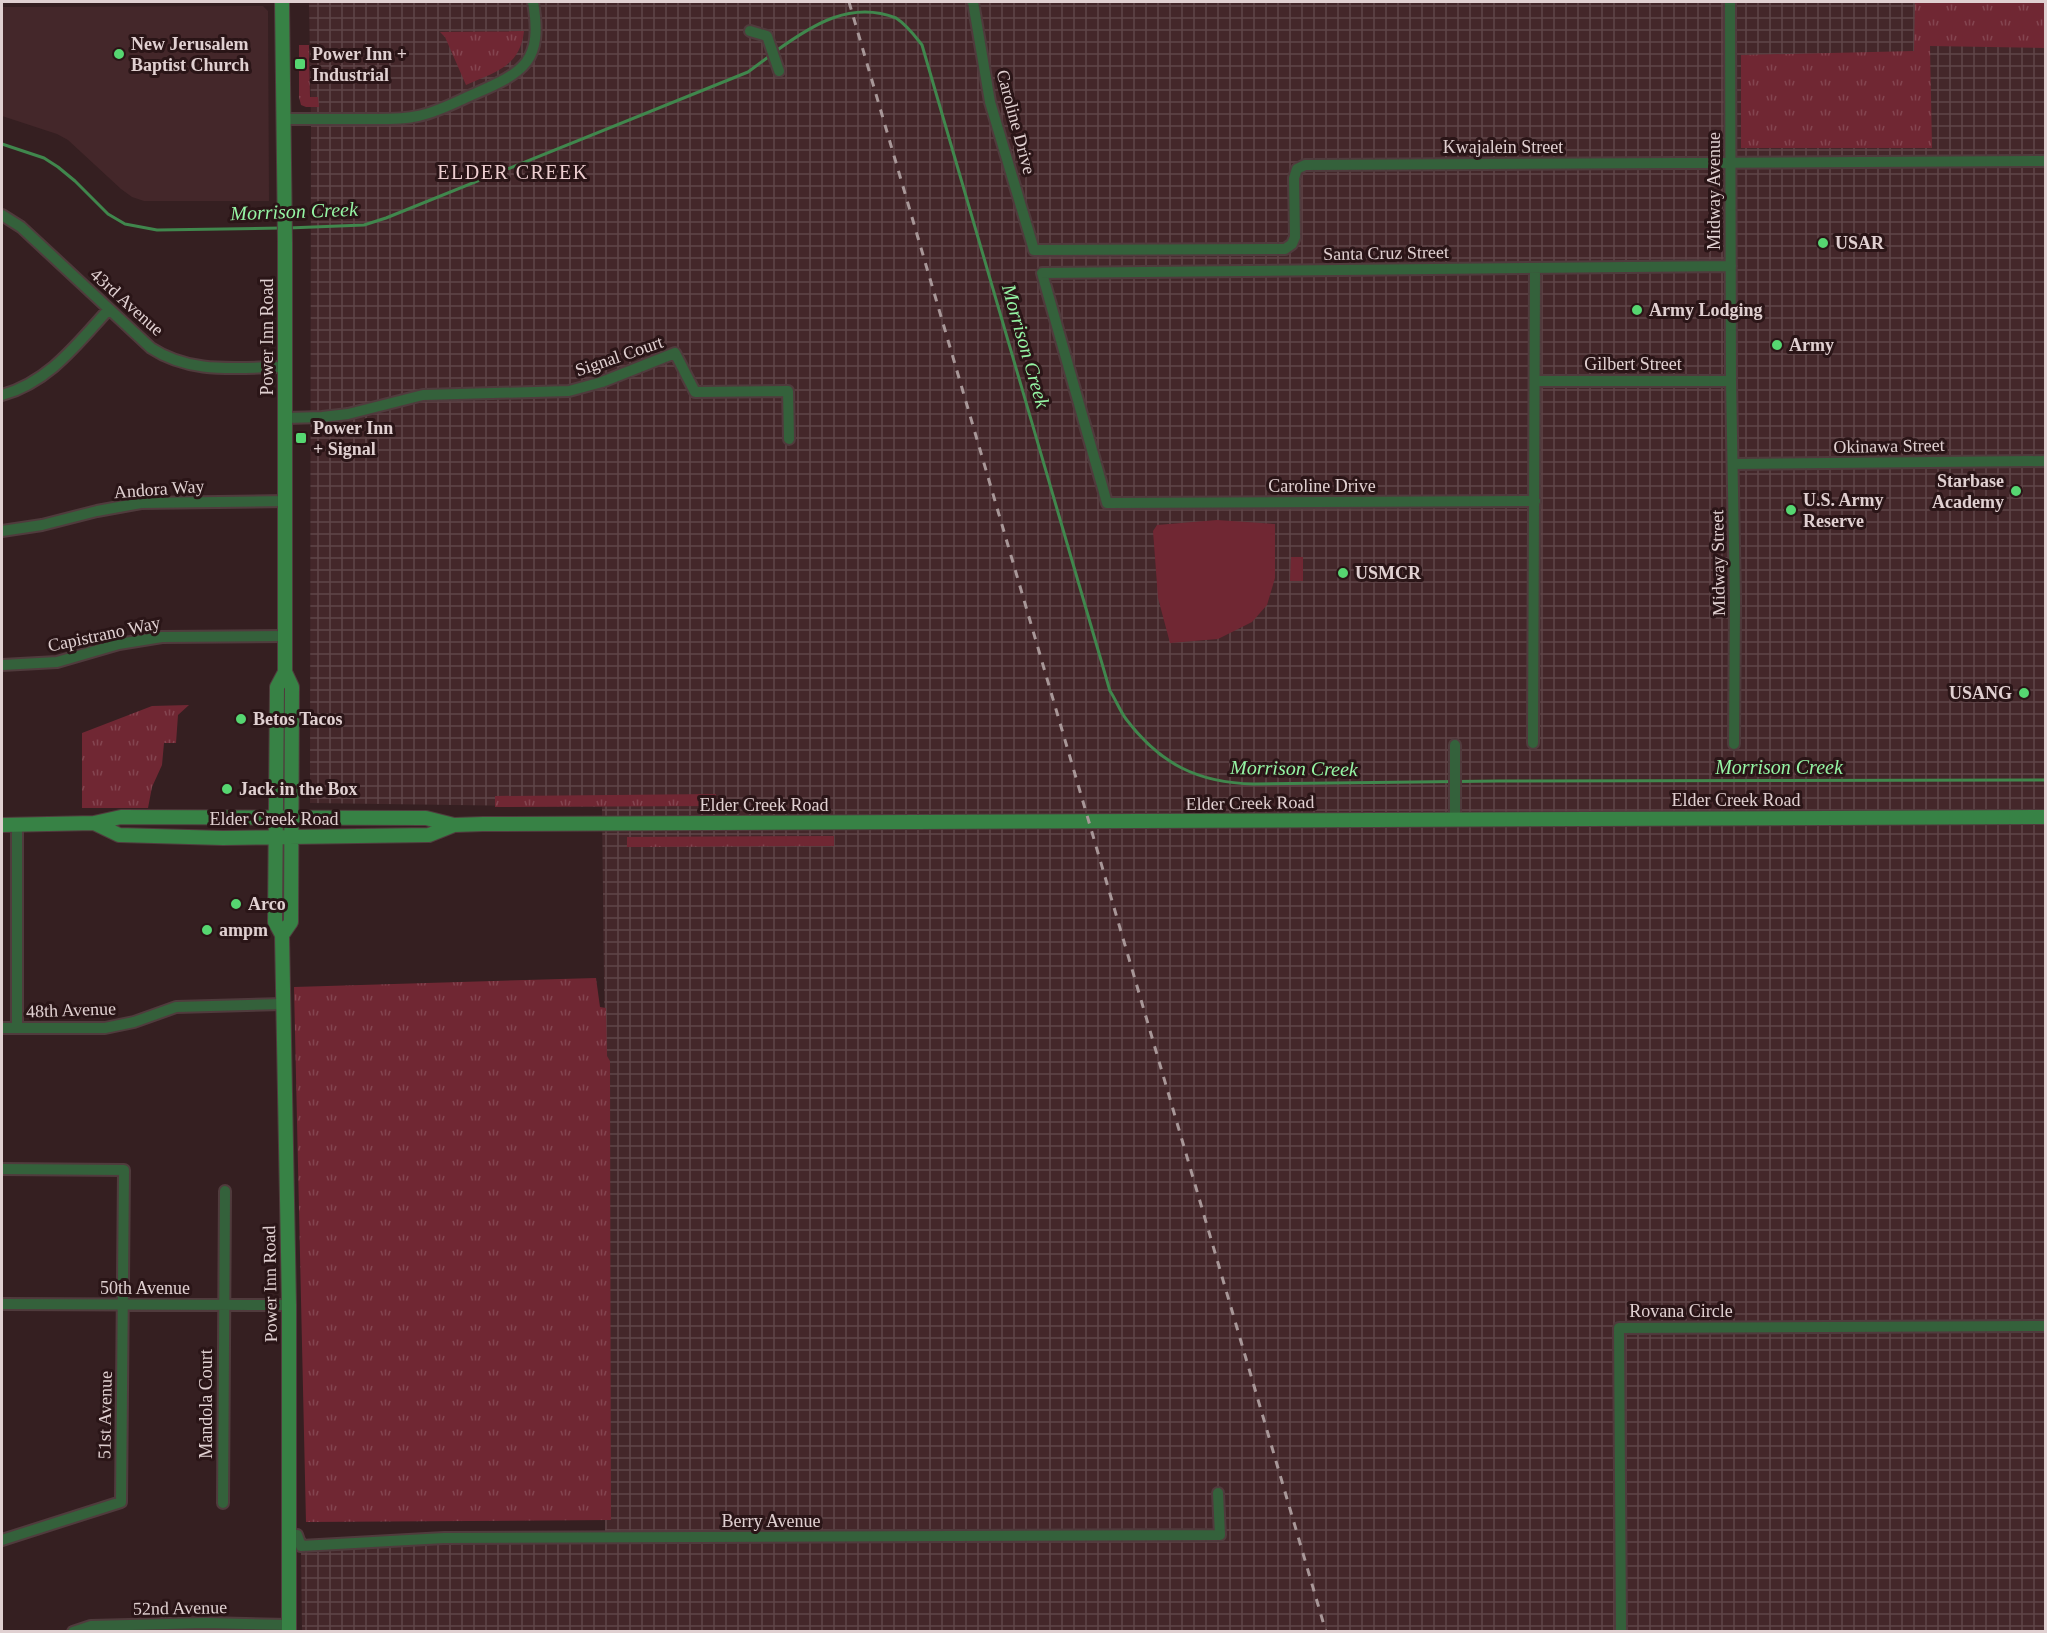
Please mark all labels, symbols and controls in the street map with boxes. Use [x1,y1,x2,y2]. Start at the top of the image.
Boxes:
place label: New Jerusalem Baptist Church [131,34,249,75]
place label: Power Inn + Industrial [312,44,407,85]
marker: New Jerusalem Baptist Church [112,47,126,61]
marker: Power Inn + Industrial [293,57,307,71]
street label: Caroline Drive [992,68,1040,176]
street label: Midway Avenue [1704,132,1724,250]
street label: Kwajalein Street [1443,137,1563,157]
district label: ELDER CREEK [437,161,589,183]
water label: Morrison Creek [229,198,359,224]
place label: USAR [1835,233,1885,253]
marker: USAR [1816,236,1830,250]
street label: Santa Cruz Street [1323,242,1449,264]
street label: 43rd Avenue [86,264,168,340]
street label: Power Inn Road [257,279,277,395]
water label: Morrison Creek [998,281,1054,411]
place label: Army Lodging [1649,300,1763,320]
marker: Army Lodging [1630,303,1644,317]
street label: Signal Court [572,332,666,380]
place label: Army [1789,335,1834,355]
marker: Army [1770,338,1784,352]
street label: Gilbert Street [1584,354,1682,374]
place label: Power Inn + Signal [313,418,393,459]
marker: Power Inn + Signal [294,431,308,445]
street label: Okinawa Street [1833,435,1945,457]
place label: Starbase Academy [1932,471,2004,512]
street label: Andora Way [113,476,205,502]
street label: Caroline Drive [1268,476,1376,496]
marker: Starbase Academy [2009,484,2023,498]
place label: U.S. Army Reserve [1803,490,1884,531]
marker: U.S. Army Reserve [1784,503,1798,517]
street label: Midway Street [1707,510,1729,616]
place label: USMCR [1355,563,1422,583]
marker: USMCR [1336,566,1350,580]
street label: Capistrano Way [46,612,162,656]
place label: USANG [1949,683,2012,703]
marker: USANG [2017,686,2031,700]
place label: Betos Tacos [253,709,343,729]
marker: Betos Tacos [234,712,248,726]
water label: Morrison Creek [1229,756,1359,780]
water label: Morrison Creek [1714,756,1844,778]
place label: Jack in the Box [239,779,358,799]
marker: Jack in the Box [220,782,234,796]
street label: Elder Creek Road [1672,790,1800,810]
street label: Elder Creek Road [1185,792,1315,814]
street label: Elder Creek Road [700,795,828,815]
street label: Elder Creek Road [210,809,338,829]
place label: Arco [248,894,286,914]
marker: Arco [229,897,243,911]
place label: ampm [219,920,268,940]
marker: ampm [200,923,214,937]
street label: 48th Avenue [26,998,116,1022]
street label: Power Inn Road [259,1225,281,1343]
street label: 50th Avenue [100,1278,190,1298]
street label: Rovana Circle [1629,1301,1733,1321]
street label: Mandola Court [196,1349,216,1459]
street label: 51st Avenue [94,1371,116,1459]
street label: Berry Avenue [721,1511,821,1531]
street label: 52nd Avenue [133,1597,227,1619]

